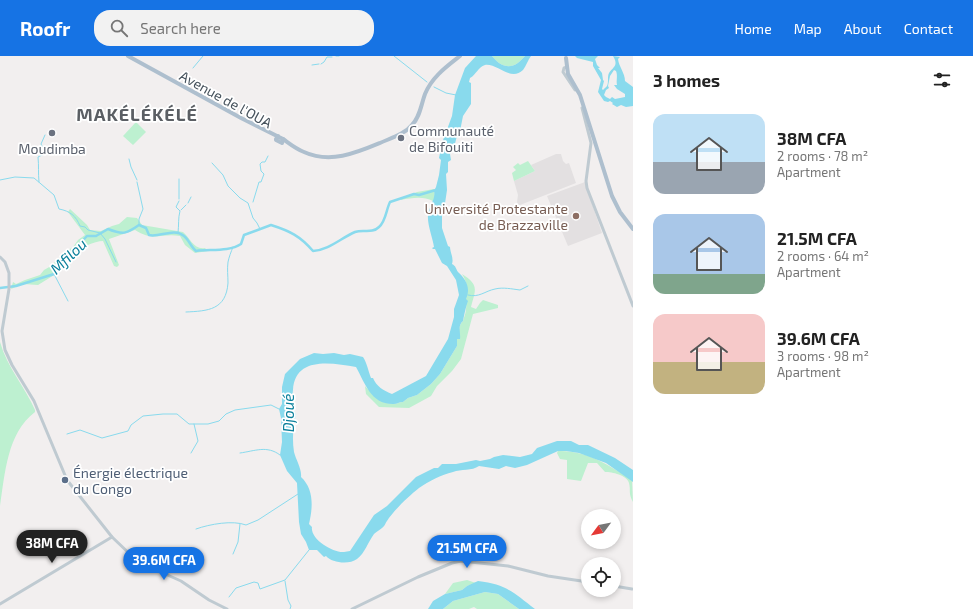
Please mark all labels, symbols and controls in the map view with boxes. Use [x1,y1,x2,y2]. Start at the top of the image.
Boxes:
search box [94,10,374,46]
text: Roofr [20,17,70,40]
icon: search [108,17,130,39]
text: Search here [140,19,221,37]
text: Home [735,20,772,37]
text: Map [794,20,822,37]
text: About [844,20,882,37]
text: Contact [904,20,953,37]
street label: Avenue de l'OUA [177,67,275,131]
icon: filters [931,69,953,91]
text: 3 homes [653,70,720,90]
district label: MAKÉLÉKÉLÉ [76,103,198,125]
place label: Communauté de Bifouiti [409,122,494,155]
marker: Moudimba [47,128,57,138]
text: 38M CFA [777,128,846,148]
icon: home [685,130,733,178]
marker: Communauté de Bifouiti [396,133,406,143]
place label: Moudimba [18,140,86,157]
text: 2 rooms · 78 m² [777,148,868,164]
text: Apartment [777,164,841,180]
place label: Université Protestante de Brazzaville [424,200,568,233]
marker: Université Protestante de Brazzaville [571,211,581,221]
text: 21.5M CFA [777,228,857,248]
icon: home [685,230,733,278]
water label: Mfilou [46,235,90,277]
text: 2 rooms · 64 m² [777,248,869,264]
text: Apartment [777,264,841,280]
text: 39.6M CFA [777,328,860,348]
icon: home [685,330,733,378]
text: 3 rooms · 98 m² [777,348,869,364]
text: Apartment [777,364,841,380]
water label: Djoué [279,394,298,432]
place label: Énergie électrique du Congo [73,464,188,497]
marker: Énergie électrique du Congo [60,475,70,485]
north arrow [581,509,621,549]
map controls [581,509,621,597]
pin: 38M CFA [15,530,89,564]
text: 38M CFA [26,535,78,551]
pin: 21.5M CFA [421,535,513,569]
text: 21.5M CFA [436,540,498,556]
pin: 39.6M CFA [118,547,210,581]
text: 39.6M CFA [132,552,196,568]
button: locate [581,557,621,597]

